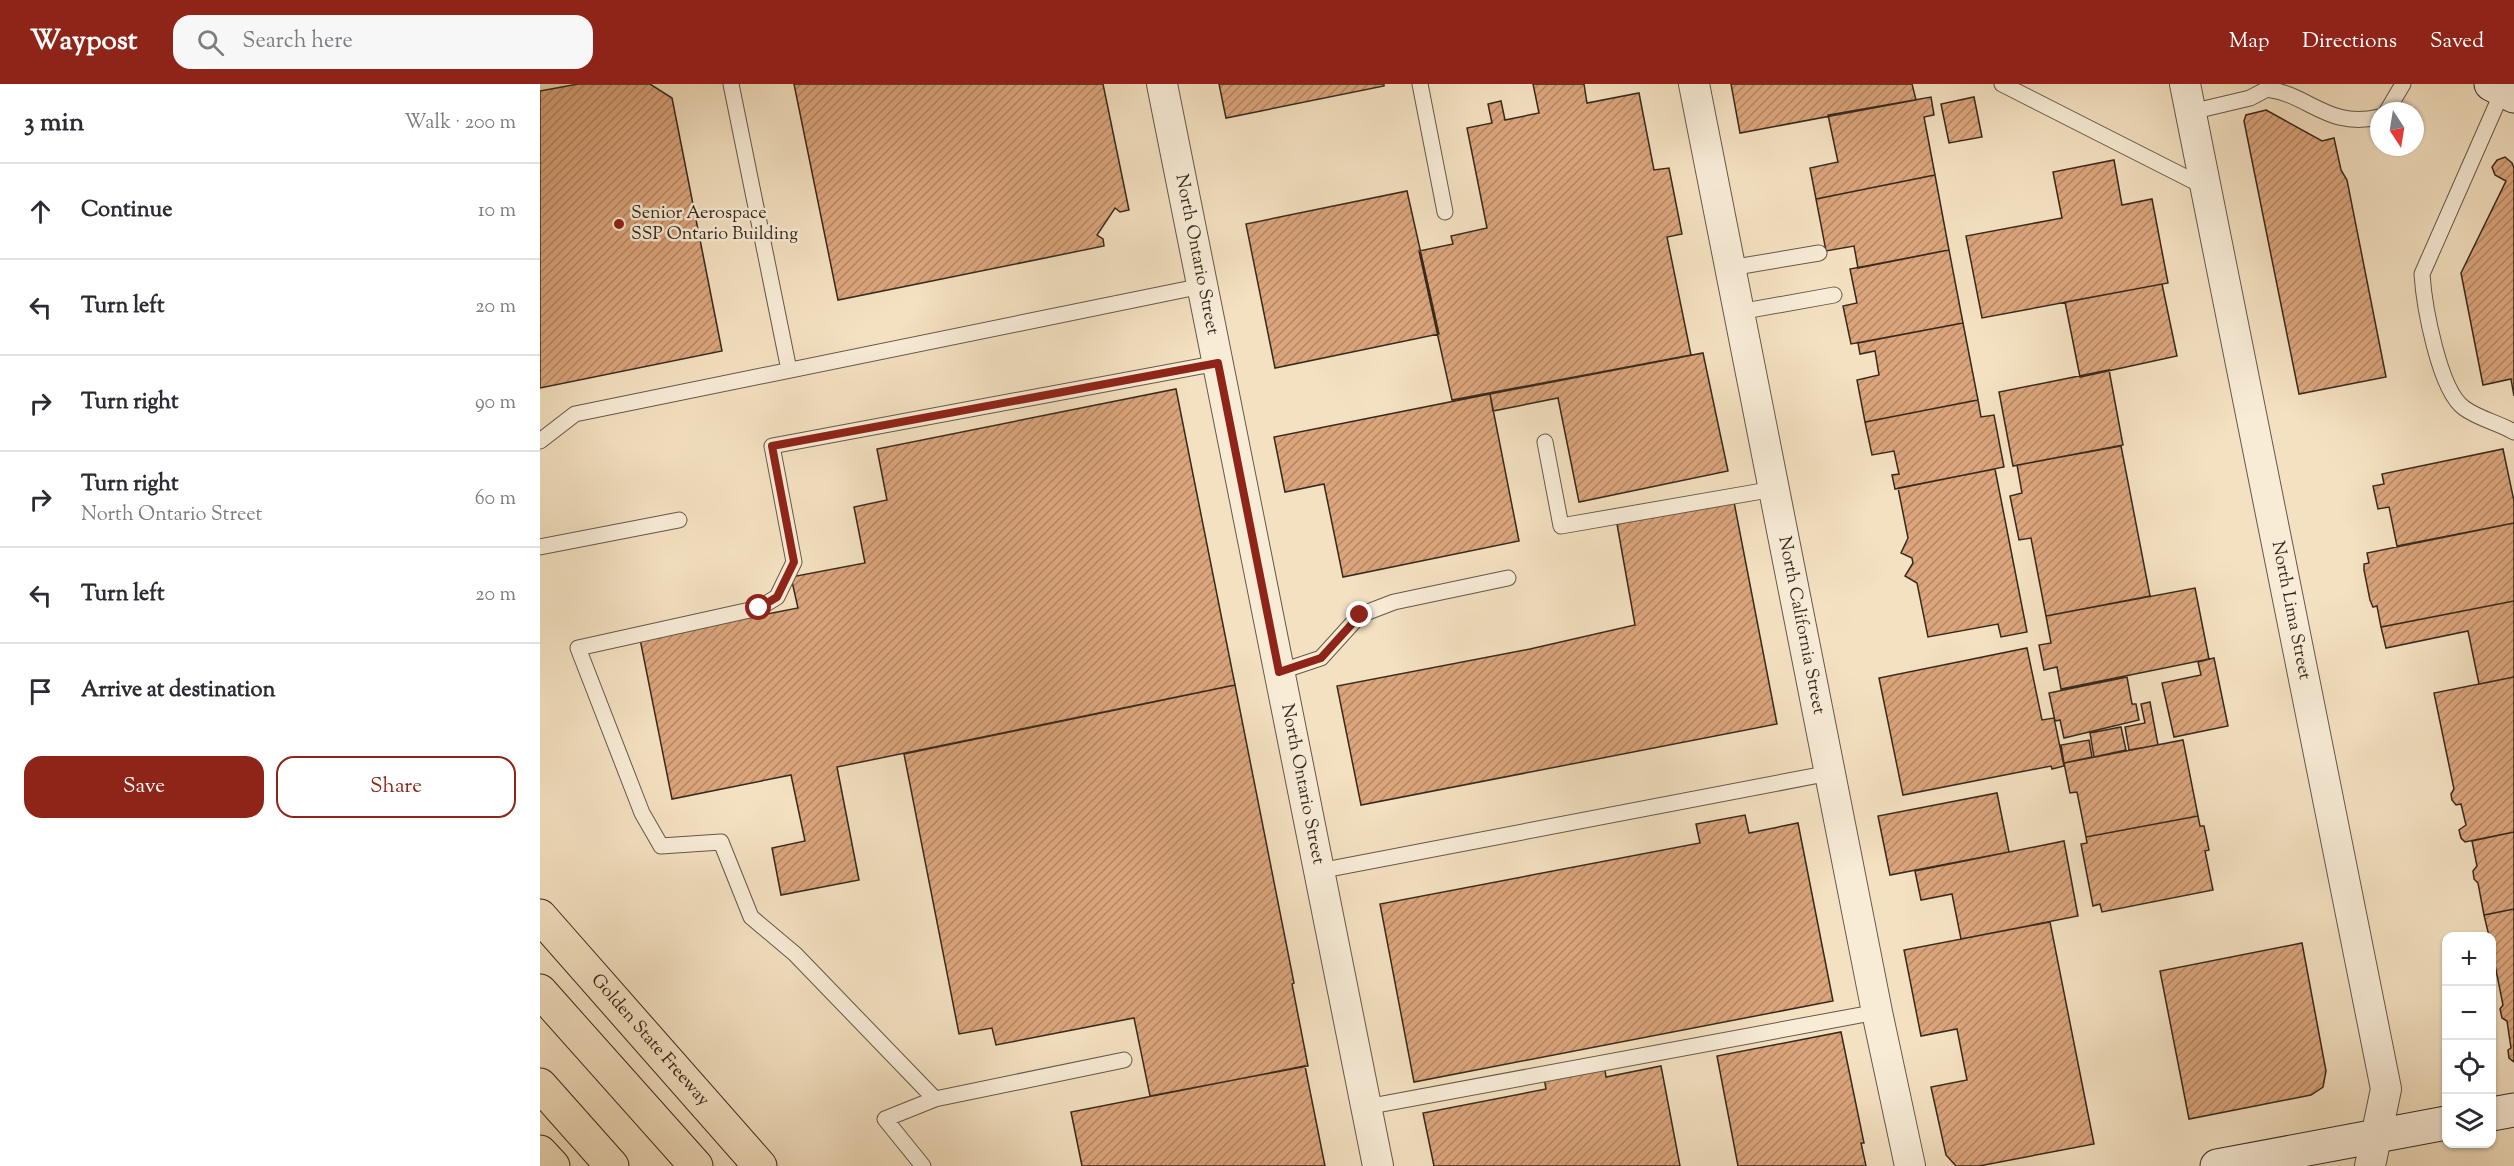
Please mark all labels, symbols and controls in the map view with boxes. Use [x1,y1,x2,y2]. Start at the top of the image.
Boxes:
search box [173,15,593,69]
text: Waypost [30,22,137,62]
icon: search [194,26,227,59]
text: Search here [242,26,353,58]
text: Map [2229,27,2269,57]
text: Directions [2302,27,2397,57]
text: Saved [2430,27,2484,57]
north arrow [2370,102,2424,156]
text: 3 min [24,105,84,142]
text: Walk · 200 m [404,109,516,138]
street label: North Ontario Street [1167,172,1225,337]
icon: ahead [24,195,57,228]
text: Continue [81,195,172,227]
text: 10 m [478,197,516,226]
place label: Senior Aerospace SSP Ontario Building [631,201,798,248]
marker: Senior Aerospace SSP Ontario Building [612,217,626,231]
icon: left [24,291,57,324]
text: Turn left [81,291,164,323]
text: 20 m [475,293,516,322]
icon: right [24,387,57,420]
text: Turn right [81,387,178,419]
text: 90 m [475,389,516,418]
text: Turn right [81,469,178,501]
icon: right [24,483,57,516]
text: 60 m [475,485,516,514]
text: North Ontario Street [81,501,262,530]
street label: North California Street [1771,534,1831,717]
street label: North Lima Street [2264,539,2317,682]
icon: left [24,579,57,612]
text: Turn left [81,579,164,611]
text: 20 m [475,581,516,610]
route start [745,594,771,620]
route end [1346,601,1372,627]
icon: arrive [24,675,57,708]
text: Arrive at destination [81,675,276,707]
street label: North Ontario Street [1273,702,1331,867]
button: Save [24,756,264,818]
button: Share [276,756,516,818]
map controls [2442,932,2496,1148]
button: + [2442,932,2496,986]
street label: Golden State Freeway [584,969,715,1113]
button: − [2442,986,2496,1040]
button: locate [2442,1040,2496,1094]
button: layers [2442,1094,2496,1148]

